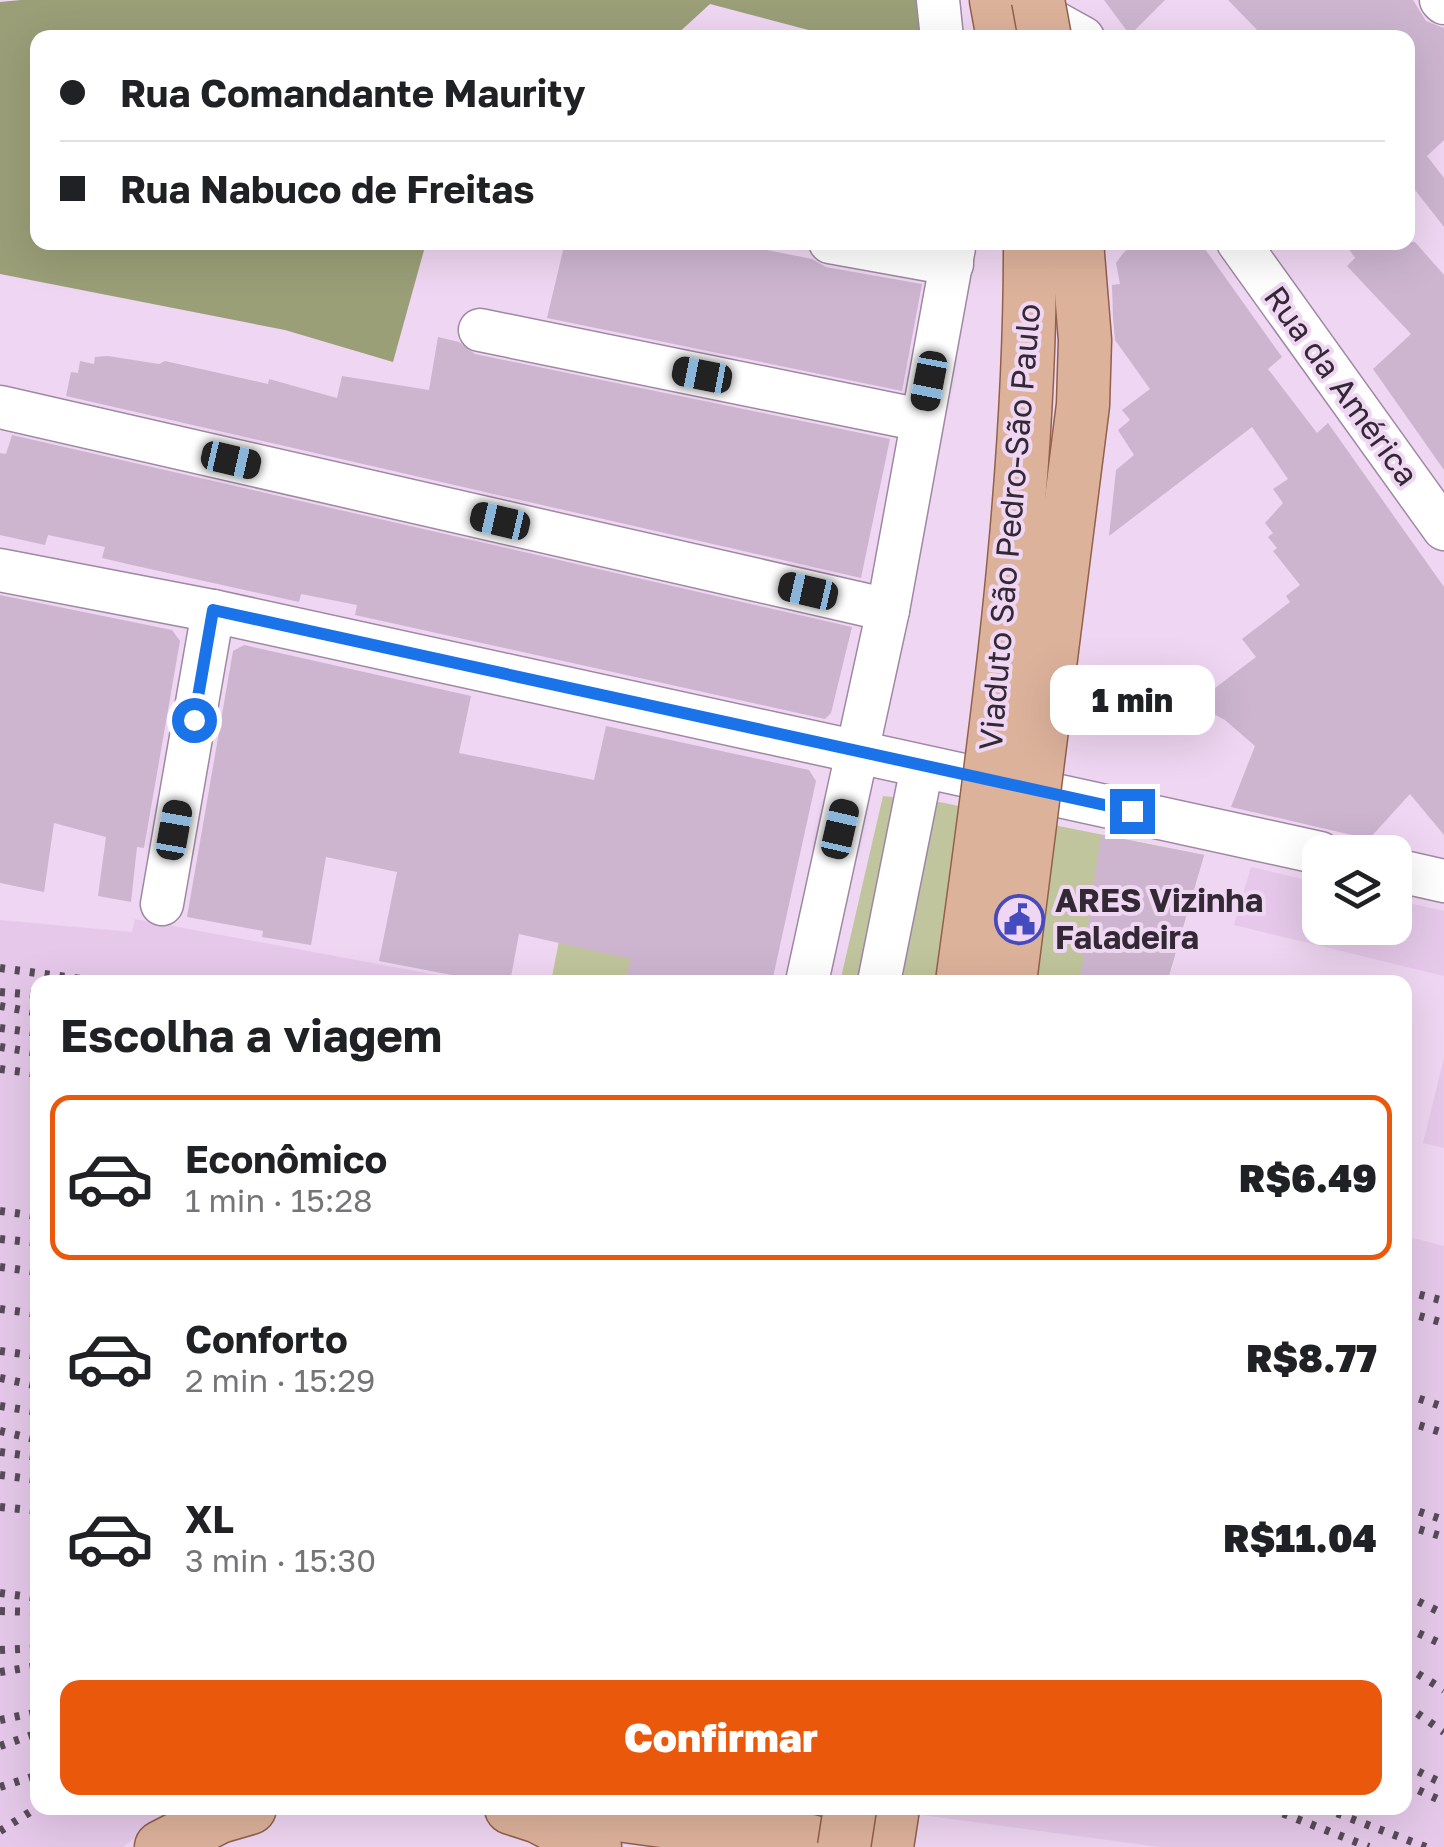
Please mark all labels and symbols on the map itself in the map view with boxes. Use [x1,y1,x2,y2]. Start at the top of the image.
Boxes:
street label: Rua da América [1257,278,1427,493]
street label: Viaduto São Pedro-São Paulo [971,302,1047,752]
car [909,349,949,413]
car [670,355,734,395]
car [198,439,264,481]
car [467,500,533,542]
car [775,570,841,612]
callout: 1 min [1050,666,1214,736]
route start [172,698,217,743]
route end [1110,789,1155,834]
car [819,796,861,862]
car [154,798,194,862]
place label: ARES Vizinha Faladeira [1055,881,1263,956]
public building icon: ARES Vizinha Faladeira [994,893,1046,945]

